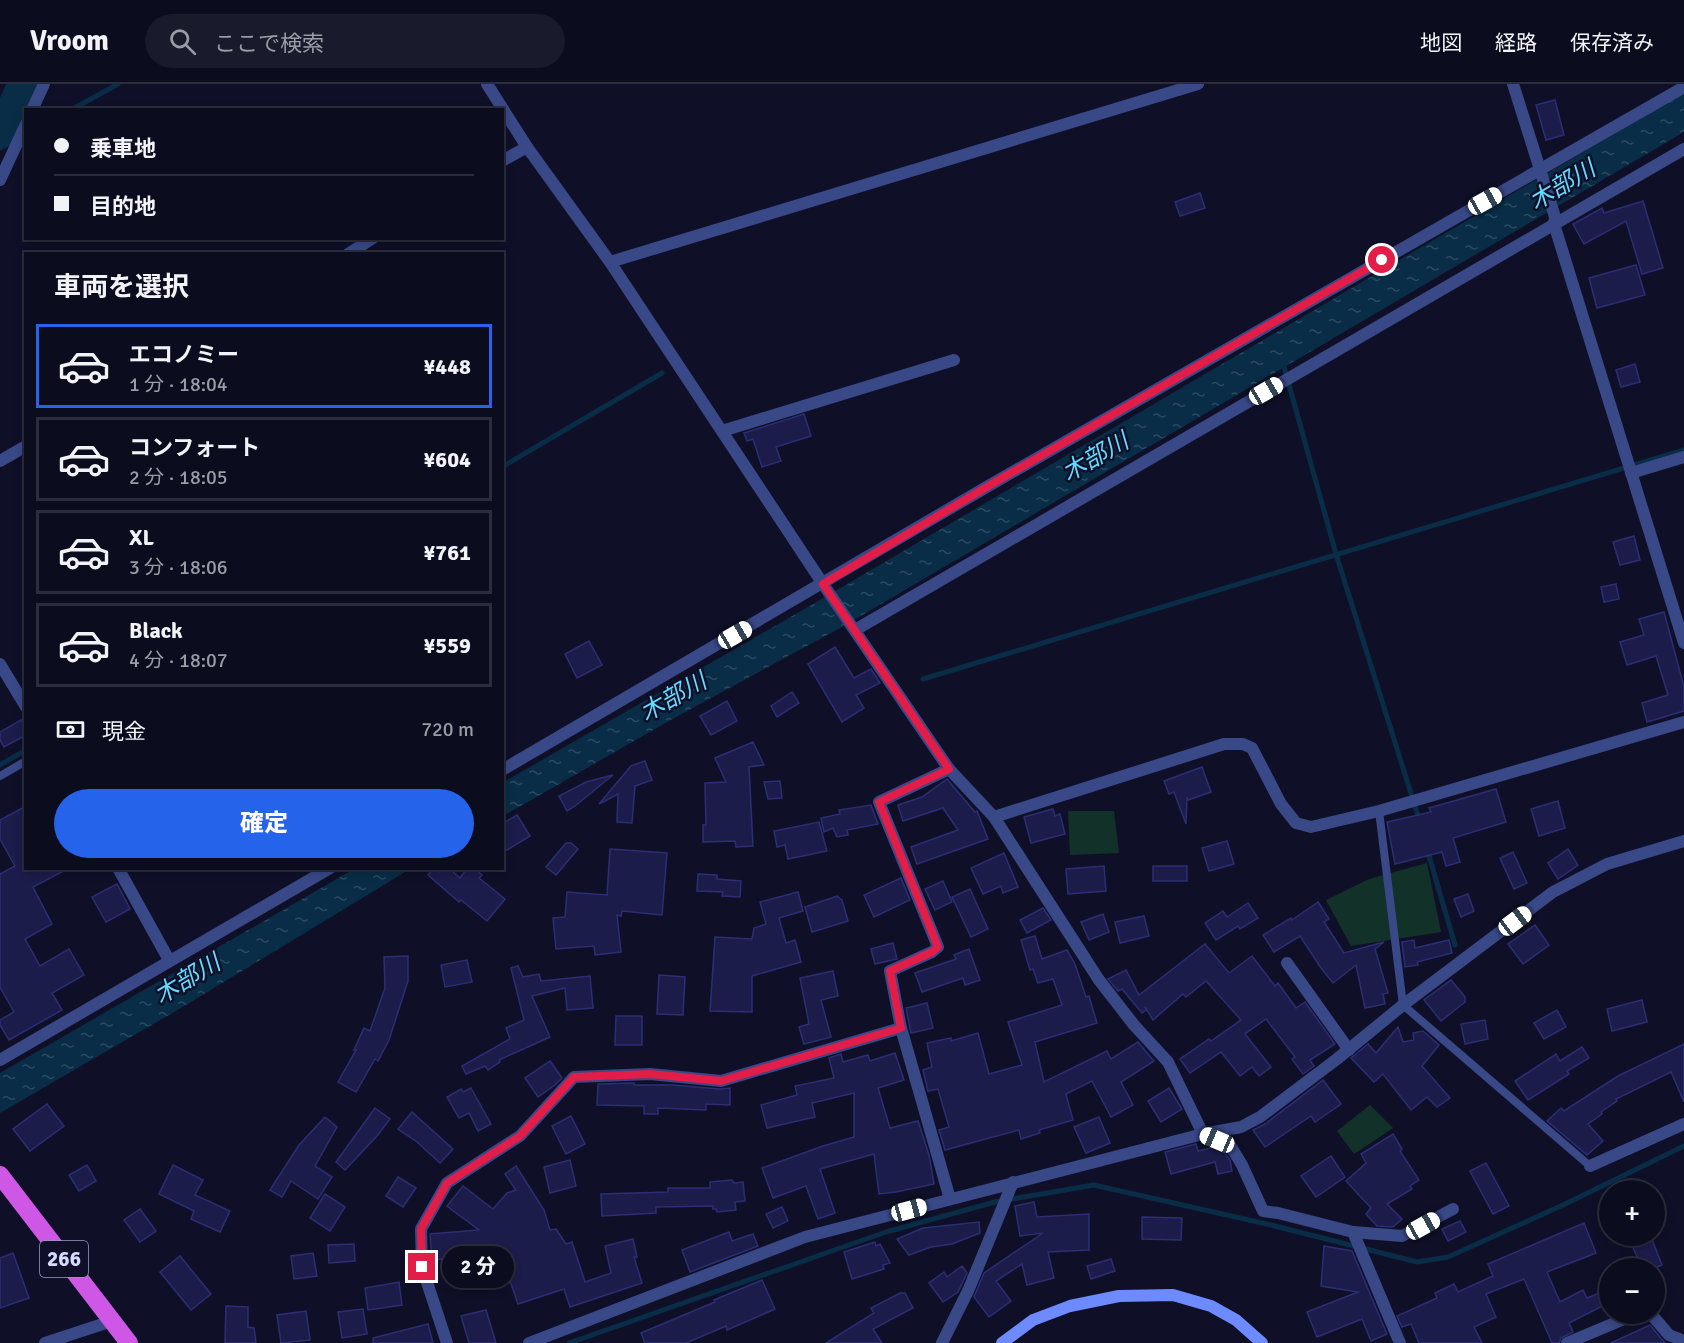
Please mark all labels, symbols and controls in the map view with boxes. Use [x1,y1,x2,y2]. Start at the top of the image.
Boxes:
search box [145,14,565,68]
text: Vroom [30,24,109,58]
icon: search [166,25,199,58]
text: ここで検索 [214,30,324,57]
text: 地図 [1420,30,1462,56]
text: 経路 [1495,30,1537,56]
text: 保存済み [1570,30,1654,56]
text: 乗車地 [90,135,156,162]
water label: 木部川 [1523,152,1603,216]
car [1465,184,1505,218]
text: 目的地 [90,193,156,220]
route start [1368,246,1395,273]
text: 車両を選択 [54,271,189,304]
icon: car [57,339,111,393]
text: エコノミー [129,341,239,368]
text: ¥448 [423,353,471,380]
text: 1 分 · 18:04 [129,372,228,397]
car [1246,374,1286,408]
water label: 木部川 [1056,425,1136,488]
icon: car [57,432,111,486]
text: コンフォート [129,434,260,461]
text: ¥604 [423,446,471,473]
text: 2 分 · 18:05 [129,465,228,490]
text: XL [129,524,154,551]
icon: car [57,525,111,579]
text: ¥761 [423,539,471,566]
text: 3 分 · 18:06 [129,555,228,580]
text: Black [129,617,183,644]
icon: car [57,618,111,672]
car [715,618,755,652]
text: ¥559 [423,632,471,659]
text: 4 分 · 18:07 [129,648,228,673]
water label: 木部川 [634,665,714,728]
icon: cash [54,713,87,746]
text: 720 m [421,717,474,742]
text: 現金 [102,718,146,745]
button: 確定 [54,789,474,858]
car [1495,903,1535,939]
water label: 木部川 [148,946,228,1010]
car [1197,1125,1237,1155]
map controls [1599,1180,1665,1324]
button: + [1599,1180,1665,1246]
car [889,1197,929,1223]
car [1403,1209,1443,1243]
road number: 266 [40,1241,88,1277]
callout: 2 分 [443,1246,515,1288]
route end [408,1253,435,1280]
text: 2 分 [460,1254,496,1279]
button: − [1599,1258,1665,1324]

